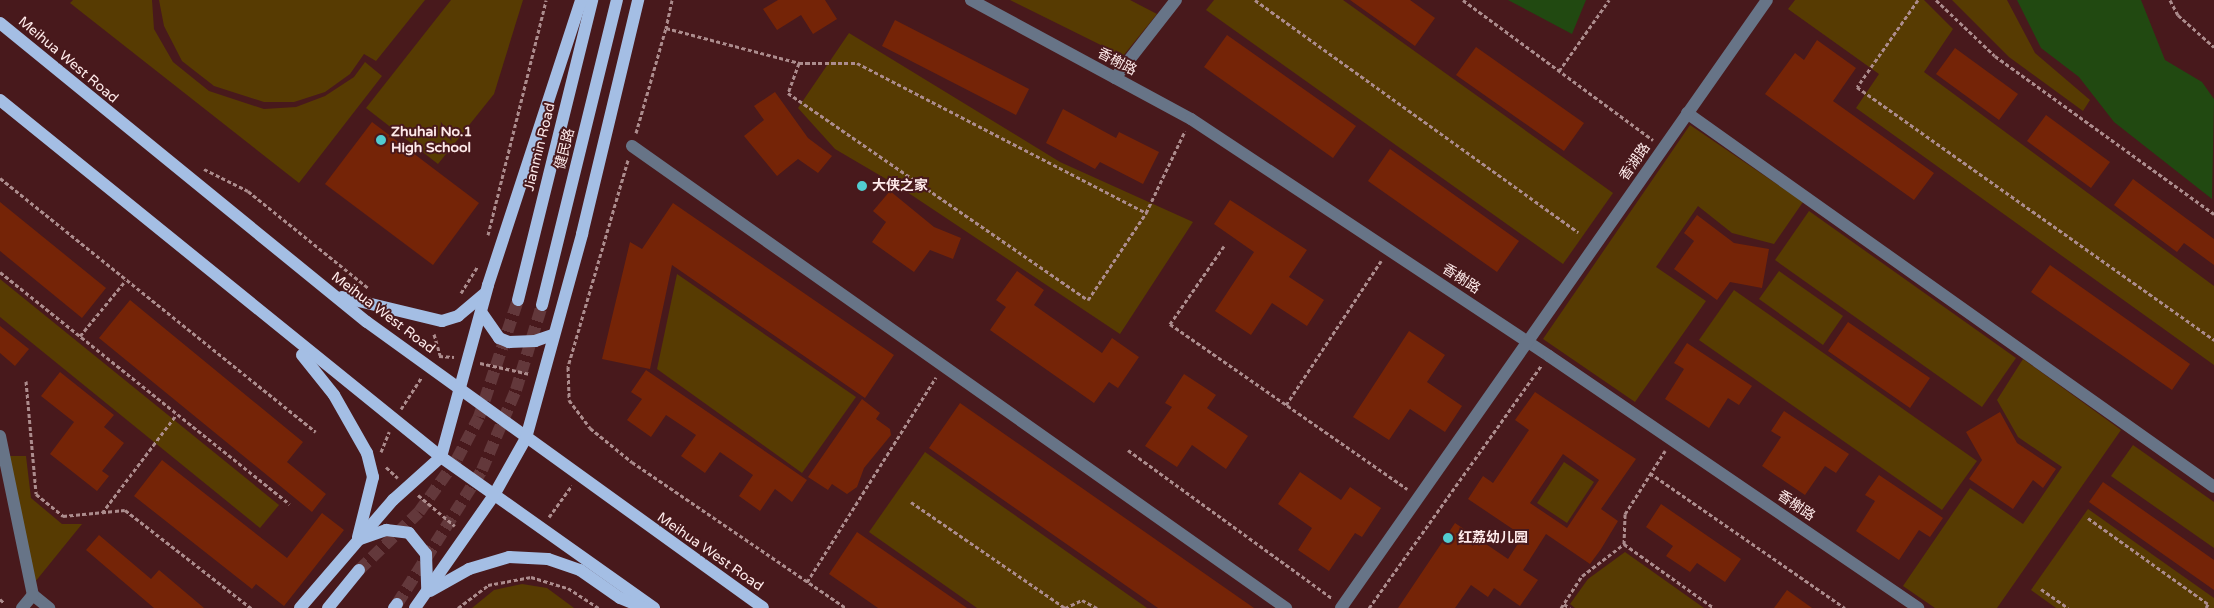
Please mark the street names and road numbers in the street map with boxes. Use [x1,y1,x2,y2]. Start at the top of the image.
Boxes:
street label: Meihua West Road [15,13,121,107]
street label: 香榭路 [1095,45,1139,79]
street label: Jianmin Road [521,101,559,193]
street label: 健民路 [552,127,578,171]
street label: 香湖路 [1616,140,1654,184]
street label: 香榭路 [1439,261,1483,297]
street label: Meihua West Road [328,269,438,357]
street label: 香榭路 [1774,487,1818,525]
street label: Meihua West Road [654,509,766,595]

